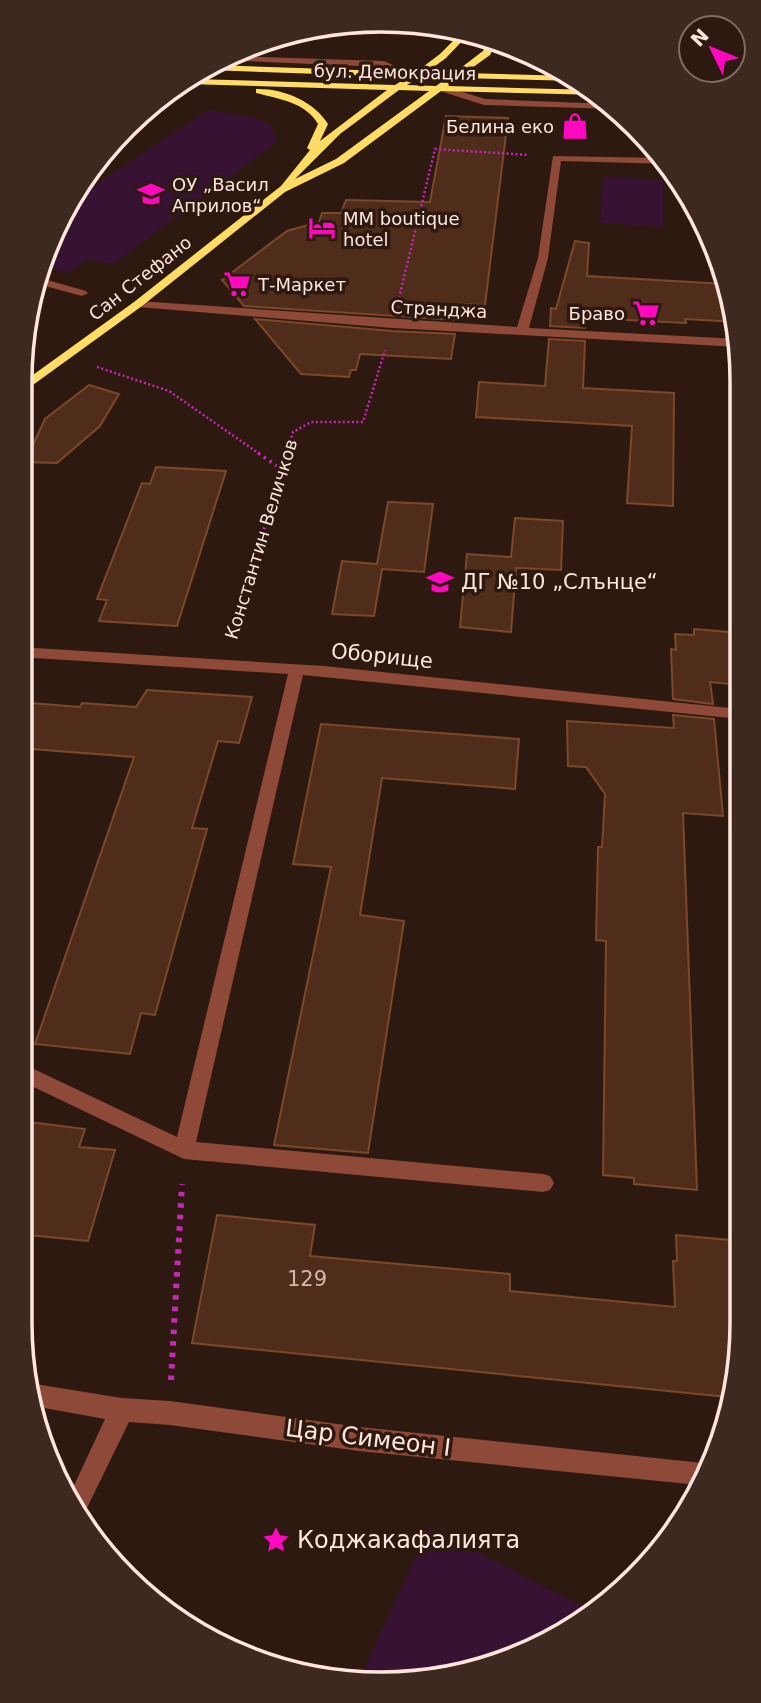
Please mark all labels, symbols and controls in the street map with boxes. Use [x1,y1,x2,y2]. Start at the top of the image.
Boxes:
north arrow [677,14,747,84]
text: N [686,24,713,51]
street label: бул. Демокрация [314,60,476,84]
shop icon: Белина еко [560,111,590,141]
place label: Белина еко [446,116,554,137]
place label: ОУ „Васил Априлов“ [172,174,269,216]
school or university icon: ОУ „Васил Априлов“ [136,179,166,209]
place label: MM boutique hotel [343,208,460,250]
hotel icon: MM boutique hotel [307,213,337,243]
street label: Сан Стефано [85,231,195,325]
supermarket icon: Т-Маркет [222,269,252,299]
place label: Т-Маркет [257,274,346,295]
street label: Странджа [390,296,488,322]
supermarket icon: Браво [631,298,661,328]
place label: Браво [569,303,625,324]
street label: Константин Величков [221,436,301,642]
school or university icon: ДГ №10 „Слънце“ [425,567,455,597]
place label: ДГ №10 „Слънце“ [461,570,658,594]
street label: Оборище [330,639,434,673]
house number: 129 [287,1267,327,1291]
street label: Цар Симеон I [284,1414,452,1462]
place icon: Коджакафалията [261,1525,291,1555]
place label: Коджакафалията [297,1526,520,1554]

